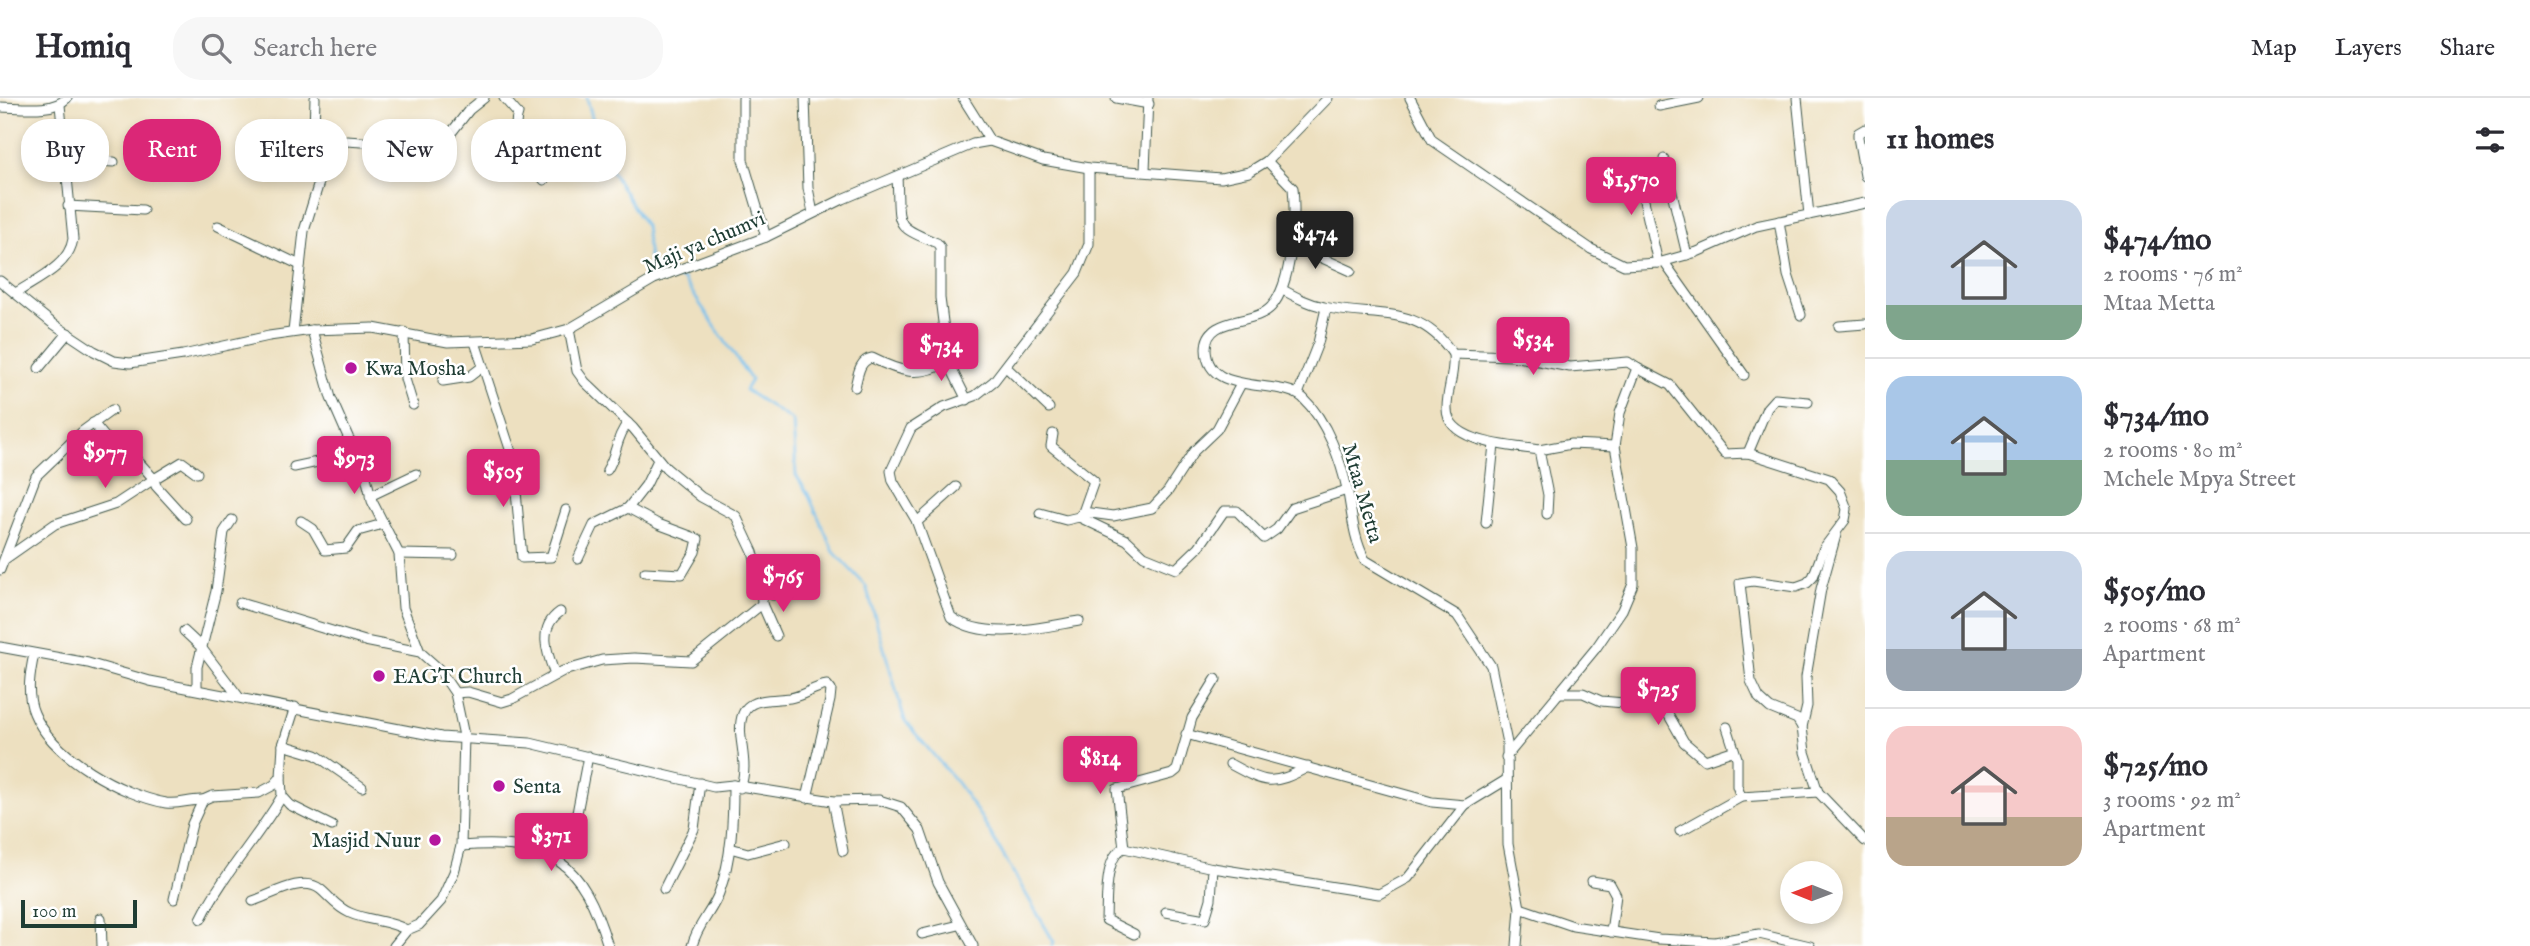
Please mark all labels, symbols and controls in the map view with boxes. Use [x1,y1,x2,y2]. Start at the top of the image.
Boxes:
search box [173,17,663,80]
text: Homiq [35,27,131,69]
icon: search [197,29,235,67]
text: Search here [253,32,377,65]
text: Map [2251,33,2297,64]
text: Layers [2335,33,2402,64]
text: Share [2440,33,2495,64]
chip: Buy [21,119,109,182]
chip: Rent [123,119,221,182]
chip: Filters [235,119,348,182]
chip: New [362,119,457,182]
chip: Apartment [471,119,626,182]
text: 11 homes [1886,121,1994,159]
icon: filters [2471,121,2509,159]
pin: $1,570 [1574,158,1688,217]
text: $1,570 [1602,165,1660,194]
street label: Maji ya chumvi [640,206,770,281]
pin: $474 [1274,212,1356,271]
text: $474 [1292,219,1338,248]
text: $474/mo [2103,222,2212,260]
icon: home [1942,228,2026,312]
text: 2 rooms · 76 m² [2103,260,2243,289]
text: Mtaa Metta [2103,289,2215,318]
pin: $534 [1492,317,1574,377]
pin: $734 [900,324,982,383]
text: $534 [1513,325,1553,354]
text: $734 [919,331,963,360]
place label: Kwa Mosha [365,356,466,383]
marker: Kwa Mosha [343,360,359,376]
text: $734/mo [2103,398,2209,436]
icon: home [1942,404,2026,488]
pin: $977 [64,430,146,490]
pin: $973 [313,436,395,496]
text: 2 rooms · 80 m² [2103,436,2243,465]
text: $977 [83,438,127,467]
street label: Mtaa Metta [1334,441,1389,547]
text: $973 [333,444,375,473]
pin: $505 [462,450,544,509]
text: $505 [483,457,523,486]
text: Mchele Mpya Street [2103,465,2296,494]
pin: $765 [742,554,824,614]
text: $765 [762,562,804,591]
text: $505/mo [2103,573,2205,611]
icon: home [1942,579,2026,663]
text: 2 rooms · 68 m² [2103,611,2241,640]
text: Apartment [2103,640,2206,669]
place label: EAGT Church [393,664,523,691]
marker: EAGT Church [371,668,387,684]
pin: $725 [1617,668,1699,727]
text: $725 [1637,675,1679,704]
pin: $814 [1059,736,1141,796]
text: $814 [1079,744,1121,773]
text: $725/mo [2103,748,2208,786]
icon: home [1942,754,2026,838]
place label: Senta [513,774,562,801]
marker: Senta [491,778,507,794]
text: 3 rooms · 92 m² [2103,786,2241,815]
pin: $371 [510,814,592,873]
text: Apartment [2103,815,2206,844]
text: $371 [531,821,571,850]
place label: Masjid Nuur [311,828,421,855]
marker: Masjid Nuur [427,832,443,848]
north arrow [1780,861,1843,924]
map controls [1780,861,1843,924]
scale bar [21,897,136,929]
text: 100 m [32,900,76,924]

